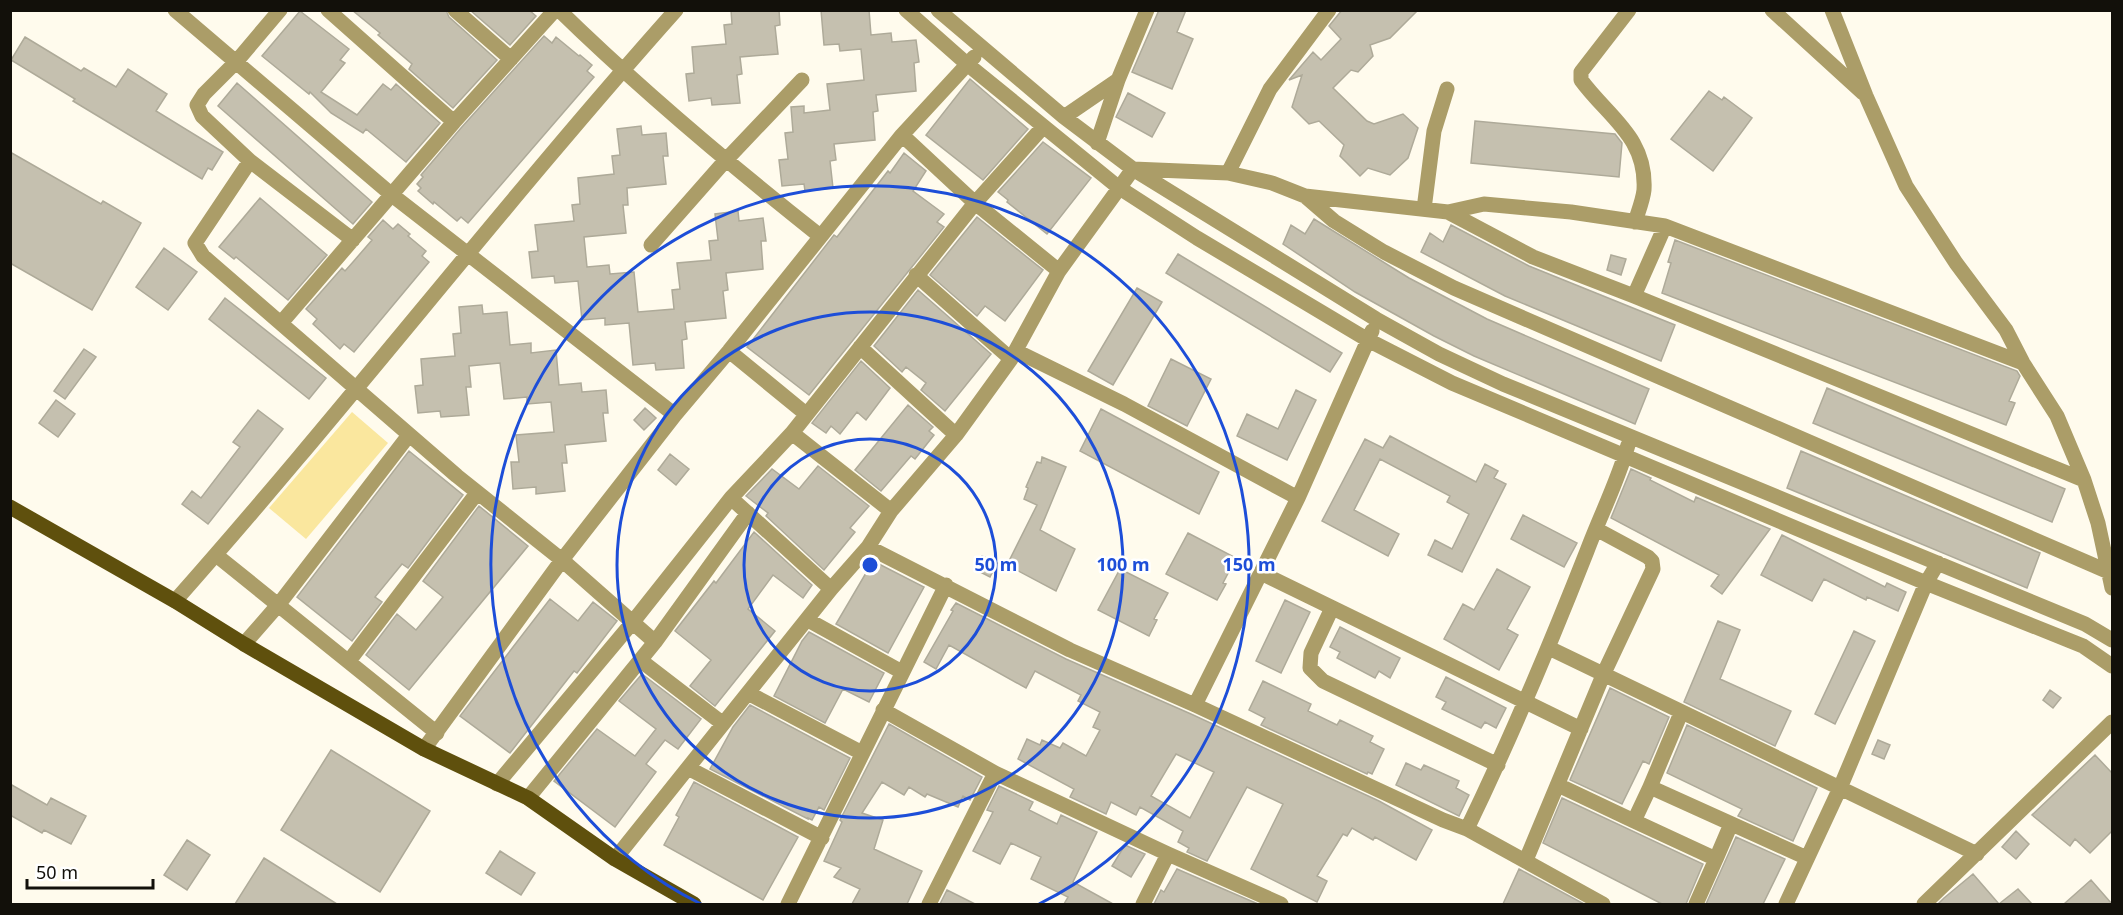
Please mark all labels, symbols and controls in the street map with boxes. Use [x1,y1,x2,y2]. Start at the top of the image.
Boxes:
text: 50 m [975,552,1017,576]
text: 100 m [1096,552,1150,576]
text: 150 m [1222,552,1276,576]
centre of rings [860,555,880,575]
scale bar [27,852,153,890]
text: 50 m [36,860,78,884]

